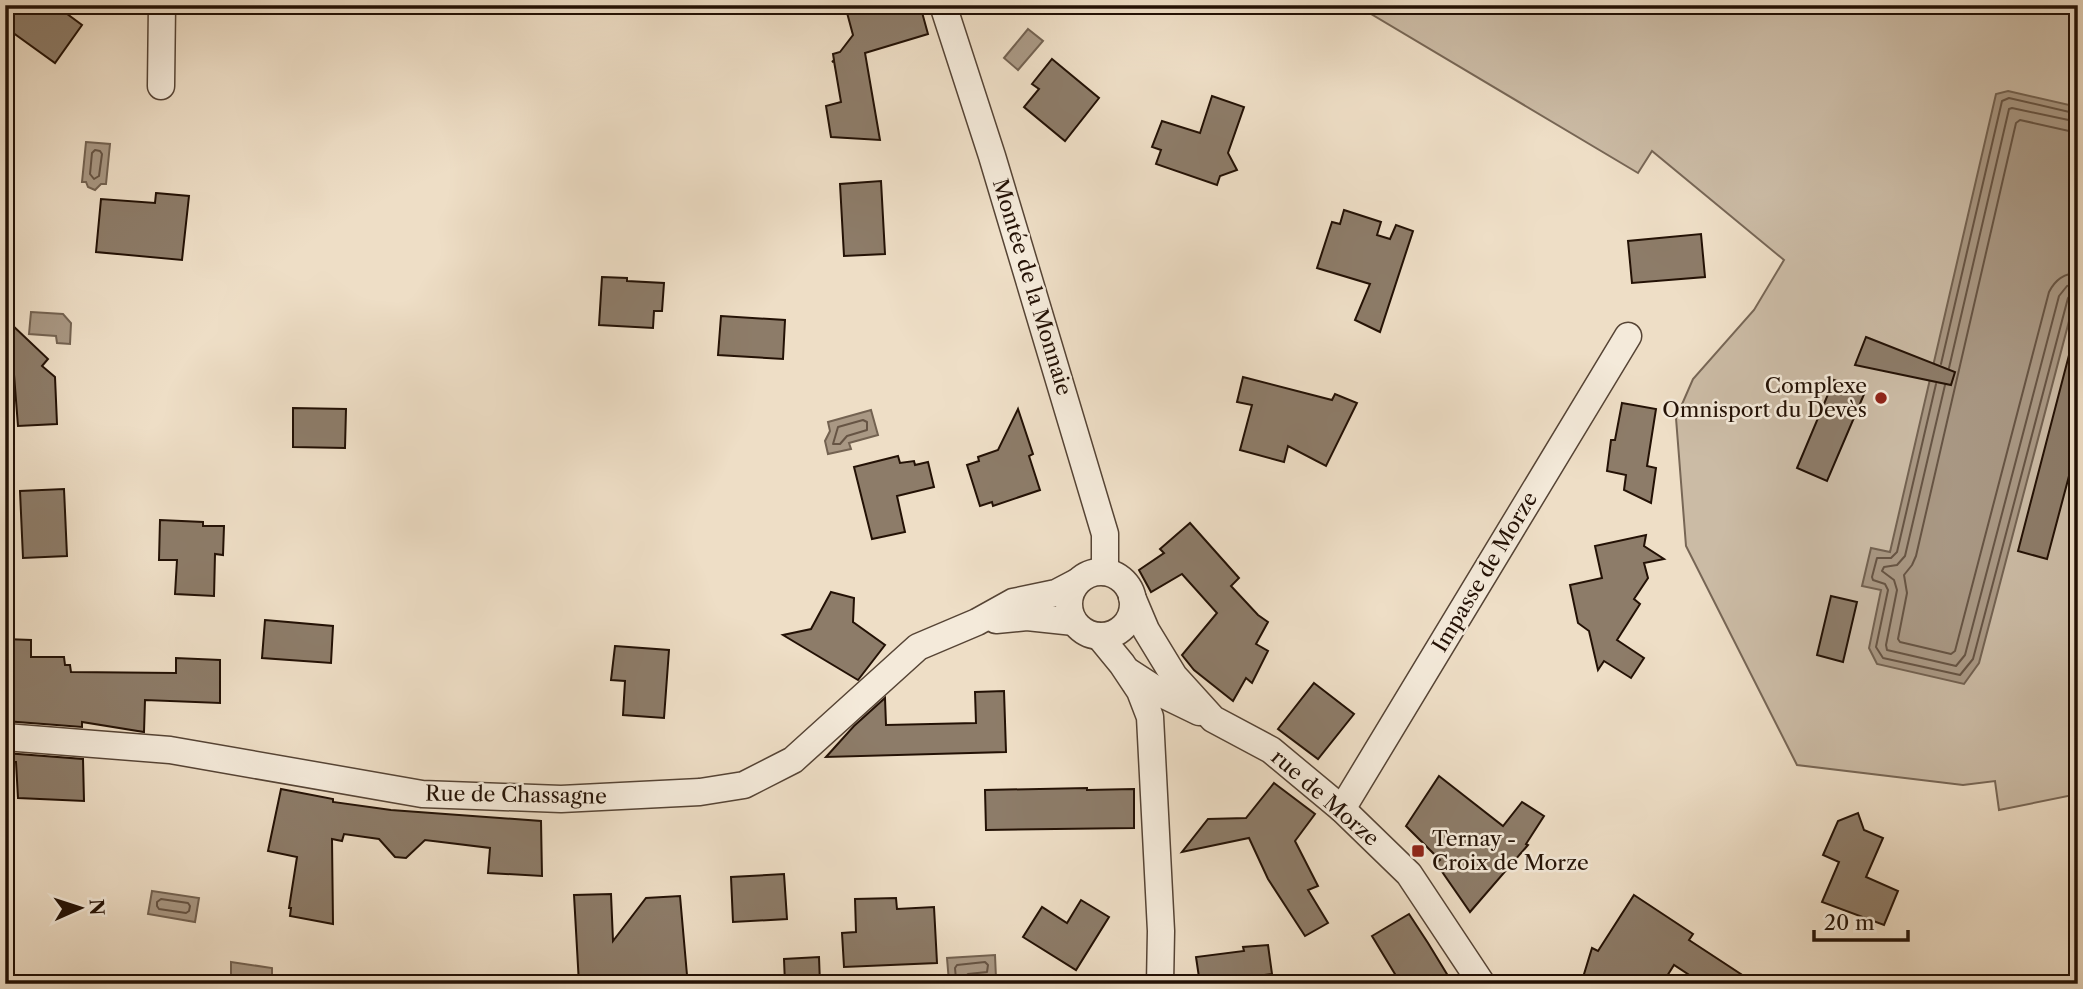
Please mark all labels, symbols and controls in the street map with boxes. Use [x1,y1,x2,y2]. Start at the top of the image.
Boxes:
street label: Montée de la Monnaie [988,176,1077,398]
place label: Complexe Omnisport du Devès [1662,373,1867,422]
marker: Complexe Omnisport du Devès [1873,390,1889,406]
street label: Impasse de Morze [1427,487,1542,656]
street label: rue de Morze [1266,744,1384,851]
street label: Rue de Chassagne [425,780,607,809]
place label: Ternay - Croix de Morze [1432,826,1589,875]
marker: Ternay - Croix de Morze [1410,843,1426,859]
north arrow [46,874,116,944]
text: N [85,898,108,916]
scale bar [1814,898,1908,942]
text: 20 m [1824,910,1875,935]

